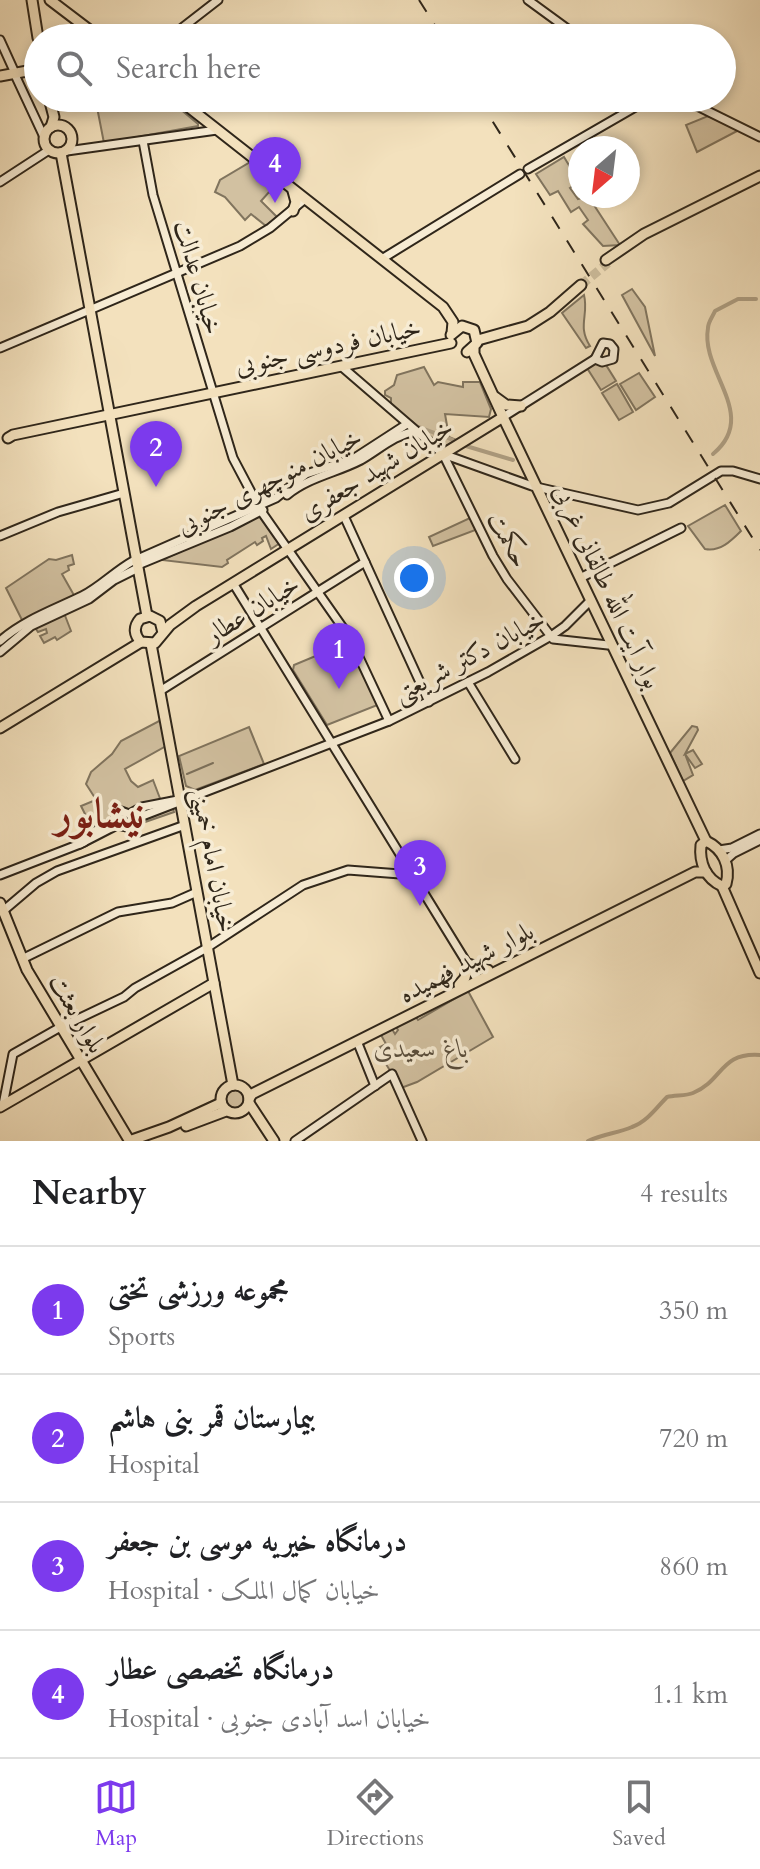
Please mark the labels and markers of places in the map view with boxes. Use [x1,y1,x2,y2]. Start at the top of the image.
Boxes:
pin: 4 [249,137,301,203]
pin: 2 [130,421,182,487]
pin: 1 [313,623,365,689]
pin: 3 [394,840,446,906]

